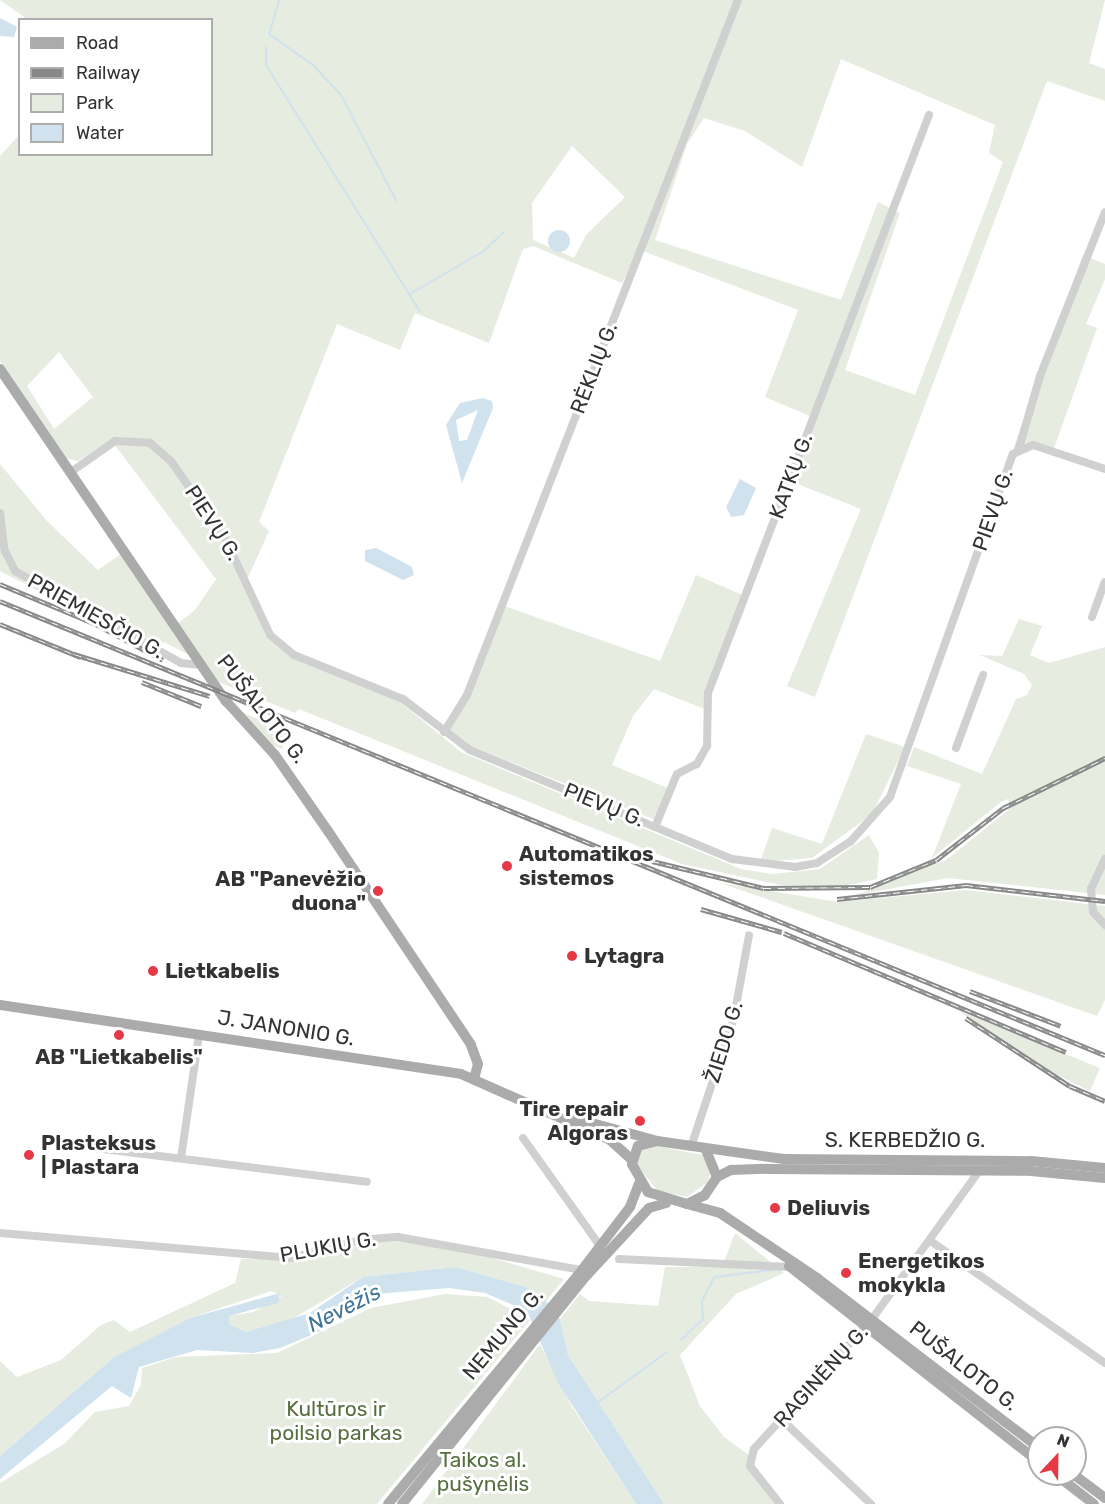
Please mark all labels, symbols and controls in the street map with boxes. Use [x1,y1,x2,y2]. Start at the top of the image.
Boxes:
legend [18,18,213,156]
text: Road [76,32,119,54]
text: Railway [76,62,140,84]
text: Park [76,92,113,114]
text: Water [76,122,124,144]
street label: RĖKLIŲ G. [565,319,623,417]
street label: KATKŲ G. [764,430,818,522]
street label: PIEVŲ G. [967,466,1019,554]
street label: PIEVŲ G. [179,481,247,565]
street label: PRIEMIESČIO G. [23,568,169,664]
street label: PUŠALOTO G. [212,650,312,768]
street label: PIEVŲ G. [560,777,648,833]
place label: Automatikos sistemos [519,841,654,891]
marker: Automatikos sistemos [500,859,514,873]
place label: AB "Panevėžio duona" [215,866,366,916]
marker: AB "Panevėžio duona" [371,884,385,898]
place label: Lytagra [584,943,664,969]
marker: Lytagra [565,949,579,963]
place label: Lietkabelis [165,958,280,984]
marker: Lietkabelis [146,964,160,978]
street label: ŽIEDO G. [700,998,748,1086]
street label: J. JANONIO G. [216,1005,356,1051]
marker: AB "Lietkabelis" [112,1028,126,1042]
place label: AB "Lietkabelis" [35,1044,203,1070]
place label: Tire repair Algoras [519,1096,628,1146]
marker: Tire repair Algoras [633,1114,647,1128]
street label: S. KERBEDŽIO G. [825,1127,985,1153]
place label: Plasteksus | Plastara [41,1130,156,1180]
marker: Plasteksus | Plastara [22,1148,36,1162]
place label: Deliuvis [787,1195,870,1221]
marker: Deliuvis [768,1201,782,1215]
street label: PLUKIŲ G. [278,1226,378,1268]
place label: Energetikos mokykla [858,1248,985,1298]
marker: Energetikos mokykla [839,1266,853,1280]
water label: Nevėžis [303,1278,385,1338]
street label: NEMUNO G. [457,1283,549,1385]
street label: PUŠALOTO G. [905,1316,1023,1416]
street label: RAGINĖNŲ G. [769,1320,873,1432]
park label: Kultūros ir poilsio parkas [270,1396,402,1446]
north arrow [1027,1426,1087,1486]
text: N [1054,1430,1072,1452]
park label: Taikos al. pušynėlis [437,1447,529,1497]

